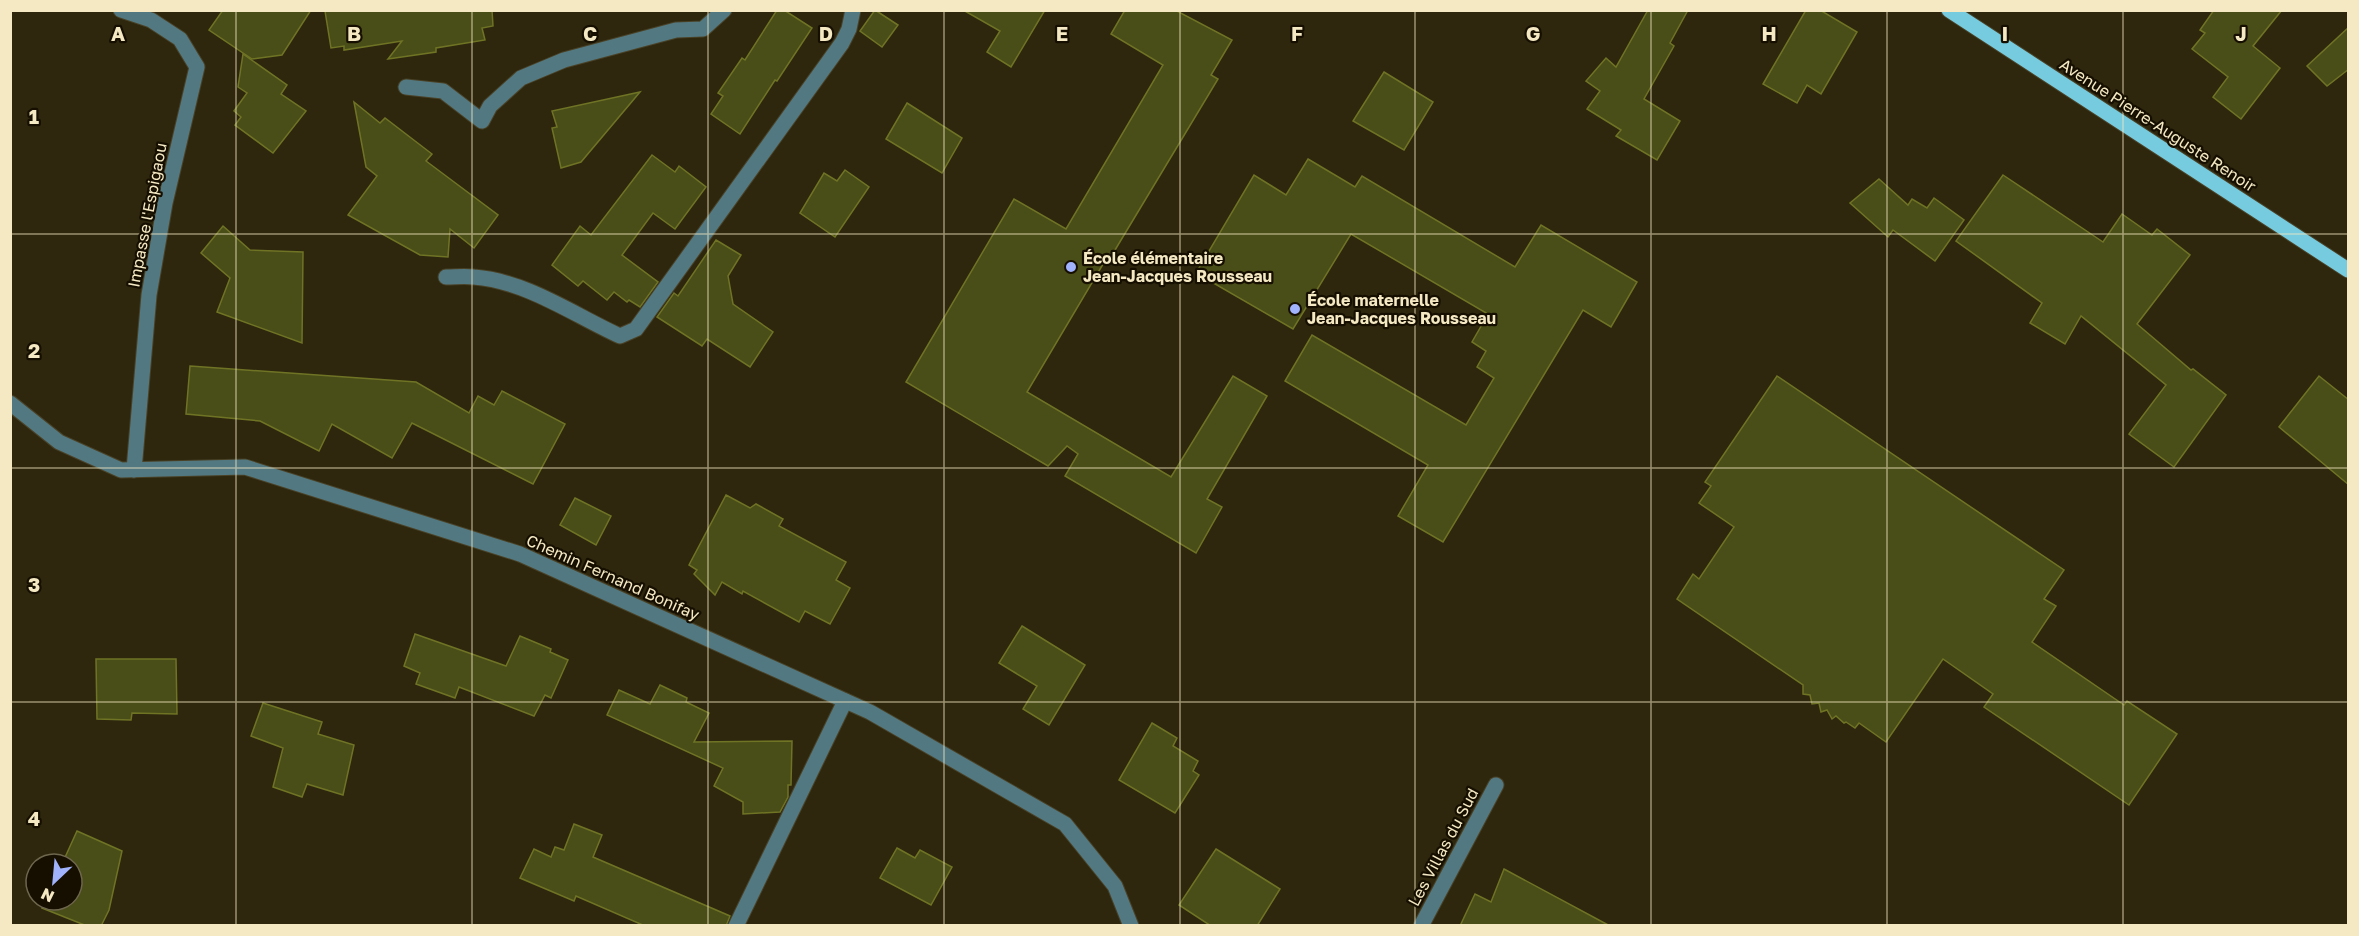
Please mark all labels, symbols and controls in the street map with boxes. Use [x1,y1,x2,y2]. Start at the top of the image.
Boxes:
text: A [111,21,125,45]
text: B [347,21,361,45]
text: C [583,21,597,45]
text: D [819,21,833,45]
text: E [1056,21,1068,45]
text: F [1291,21,1303,45]
text: G [1526,21,1540,45]
text: H [1761,21,1777,45]
text: I [2002,21,2008,45]
text: J [2235,21,2247,45]
street label: Avenue Pierre-Auguste Renoir [2056,54,2260,196]
text: 1 [29,104,39,128]
street label: Impasse l'Espigaou [123,141,171,289]
place label: École élémentaire Jean-Jacques Rousseau [1083,248,1272,286]
marker: École élémentaire Jean-Jacques Rousseau [1064,260,1078,274]
place label: École maternelle Jean-Jacques Rousseau [1307,290,1496,328]
marker: École maternelle Jean-Jacques Rousseau [1288,302,1302,316]
text: 2 [28,338,40,362]
street label: Chemin Fernand Bonifay [523,530,703,624]
text: 3 [28,572,40,596]
street label: Les Villas du Sud [1403,785,1483,909]
text: 4 [28,806,40,830]
north arrow [24,852,84,912]
text: N [38,884,57,907]

